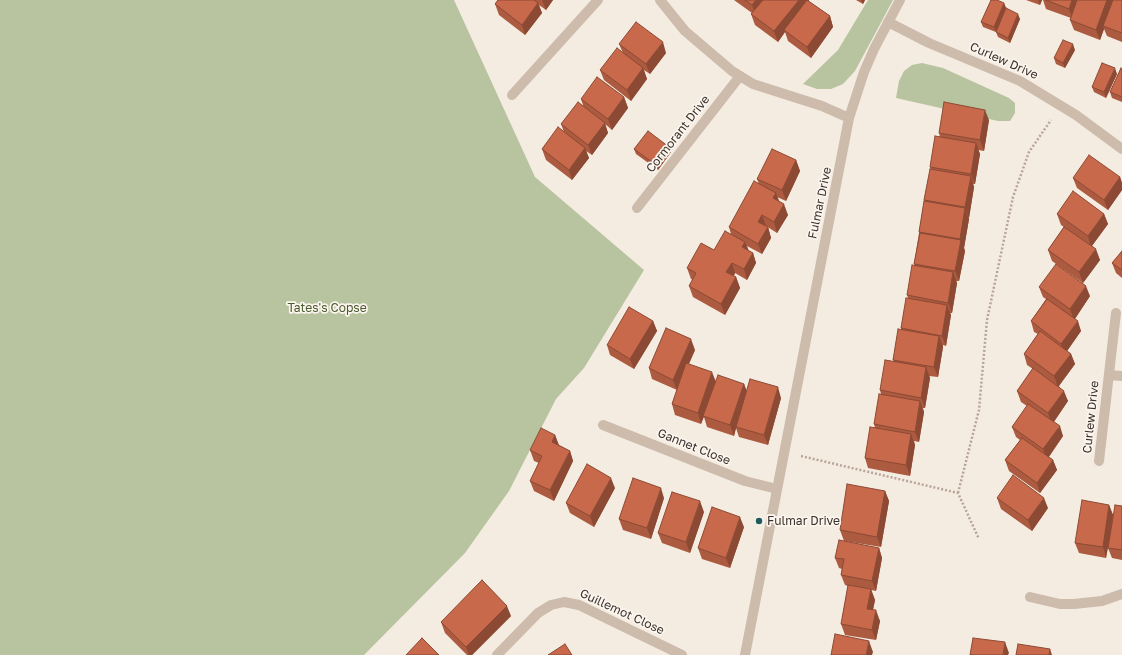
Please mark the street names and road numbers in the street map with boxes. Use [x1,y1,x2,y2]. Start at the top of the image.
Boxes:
street label: Curlew Drive [968,40,1040,82]
street label: Cormorant Drive [643,93,713,175]
street label: Fulmar Drive [805,166,835,240]
street label: Curlew Drive [1080,380,1102,454]
street label: Gannet Close [656,426,732,468]
street label: Guillemot Close [578,586,666,638]

